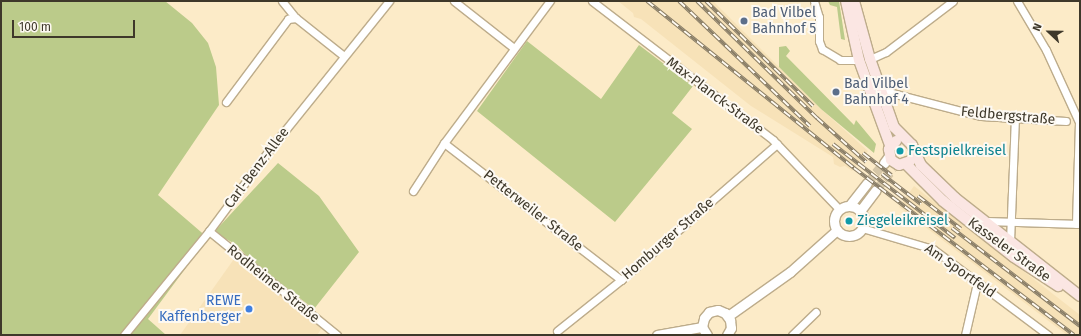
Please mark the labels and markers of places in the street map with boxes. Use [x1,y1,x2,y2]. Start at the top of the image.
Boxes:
place label: Bad Vilbel Bahnhof 5 [752,5,816,38]
marker: Bad Vilbel Bahnhof 5 [739,16,749,26]
place label: Bad Vilbel Bahnhof 4 [844,76,909,108]
marker: Bad Vilbel Bahnhof 4 [831,87,841,97]
place label: Festspielkreisel [908,143,1006,159]
marker: Festspielkreisel [895,146,905,156]
place label: Ziegeleikreisel [857,213,948,229]
marker: Ziegeleikreisel [844,216,854,226]
place label: REWE Kaffenberger [159,293,241,326]
marker: REWE Kaffenberger [244,304,254,314]

